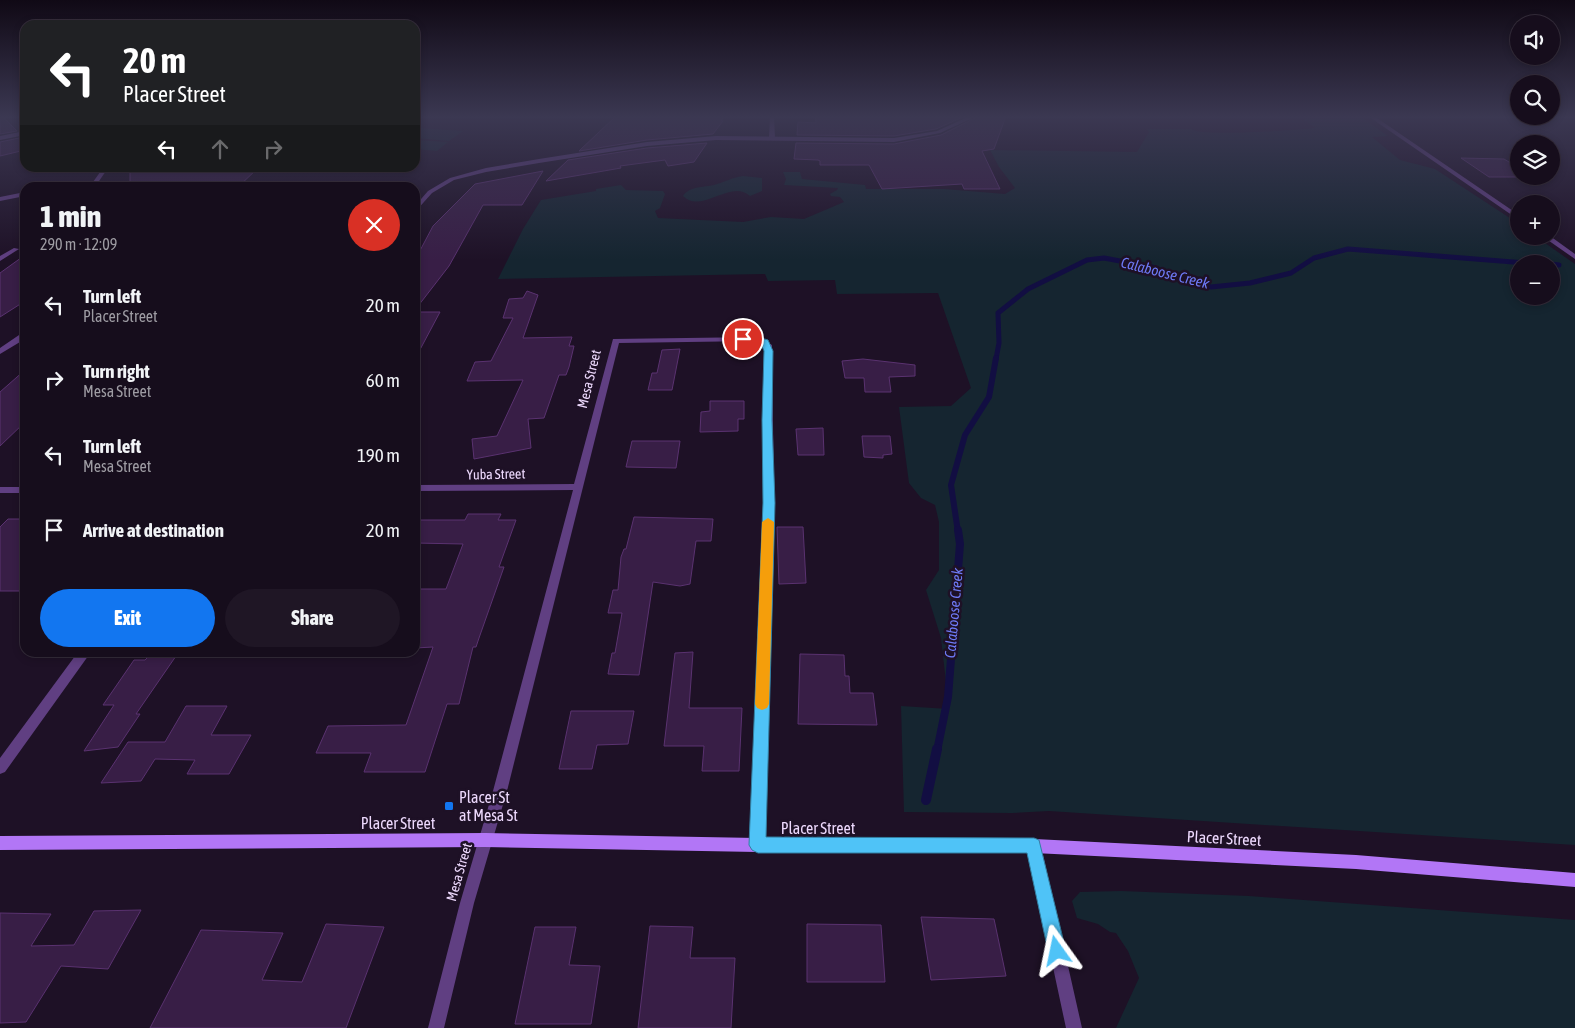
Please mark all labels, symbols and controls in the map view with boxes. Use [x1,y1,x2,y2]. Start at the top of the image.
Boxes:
map controls [1510,15,1560,305]
button: sound [1510,15,1560,65]
icon: left [40,40,105,105]
text: 20 m [123,40,186,80]
button: search [1510,75,1560,125]
text: Placer Street [123,81,226,107]
icon: left [153,135,181,163]
icon: ahead [206,135,234,163]
icon: right [259,135,287,163]
button: layers [1510,135,1560,185]
button: + [1510,195,1560,245]
text: 1 min [40,199,101,233]
button: close [348,199,400,251]
text: 290 m · 12:09 [40,235,117,253]
water label: Calaboose Creek [1119,253,1211,292]
button: − [1510,255,1560,305]
text: Turn left [83,285,141,307]
icon: left [40,291,68,319]
text: 20 m [366,294,400,316]
text: Placer Street [83,307,158,325]
pin [722,318,764,360]
icon: arrive [729,325,757,353]
street label: Mesa Street [574,348,604,410]
text: Turn right [83,360,150,382]
icon: right [40,366,68,394]
text: 60 m [366,369,400,391]
text: Mesa Street [83,382,151,400]
text: Turn left [83,435,141,457]
icon: left [40,441,68,469]
text: 190 m [357,444,400,466]
text: Mesa Street [83,457,151,475]
street label: Yuba Street [466,465,526,483]
icon: arrive [40,516,68,544]
text: Arrive at destination [83,519,224,541]
text: 20 m [366,519,400,541]
water label: Calaboose Creek [941,567,966,659]
button: Exit [40,589,215,647]
button: Share [225,589,400,647]
place label: Placer St at Mesa St [459,788,518,824]
marker: Placer St at Mesa St [443,800,455,812]
street label: Placer Street [361,814,436,832]
street label: Placer Street [781,819,856,837]
street label: Placer Street [1186,827,1262,849]
street label: Mesa Street [443,841,475,903]
position arrow [1030,924,1082,976]

